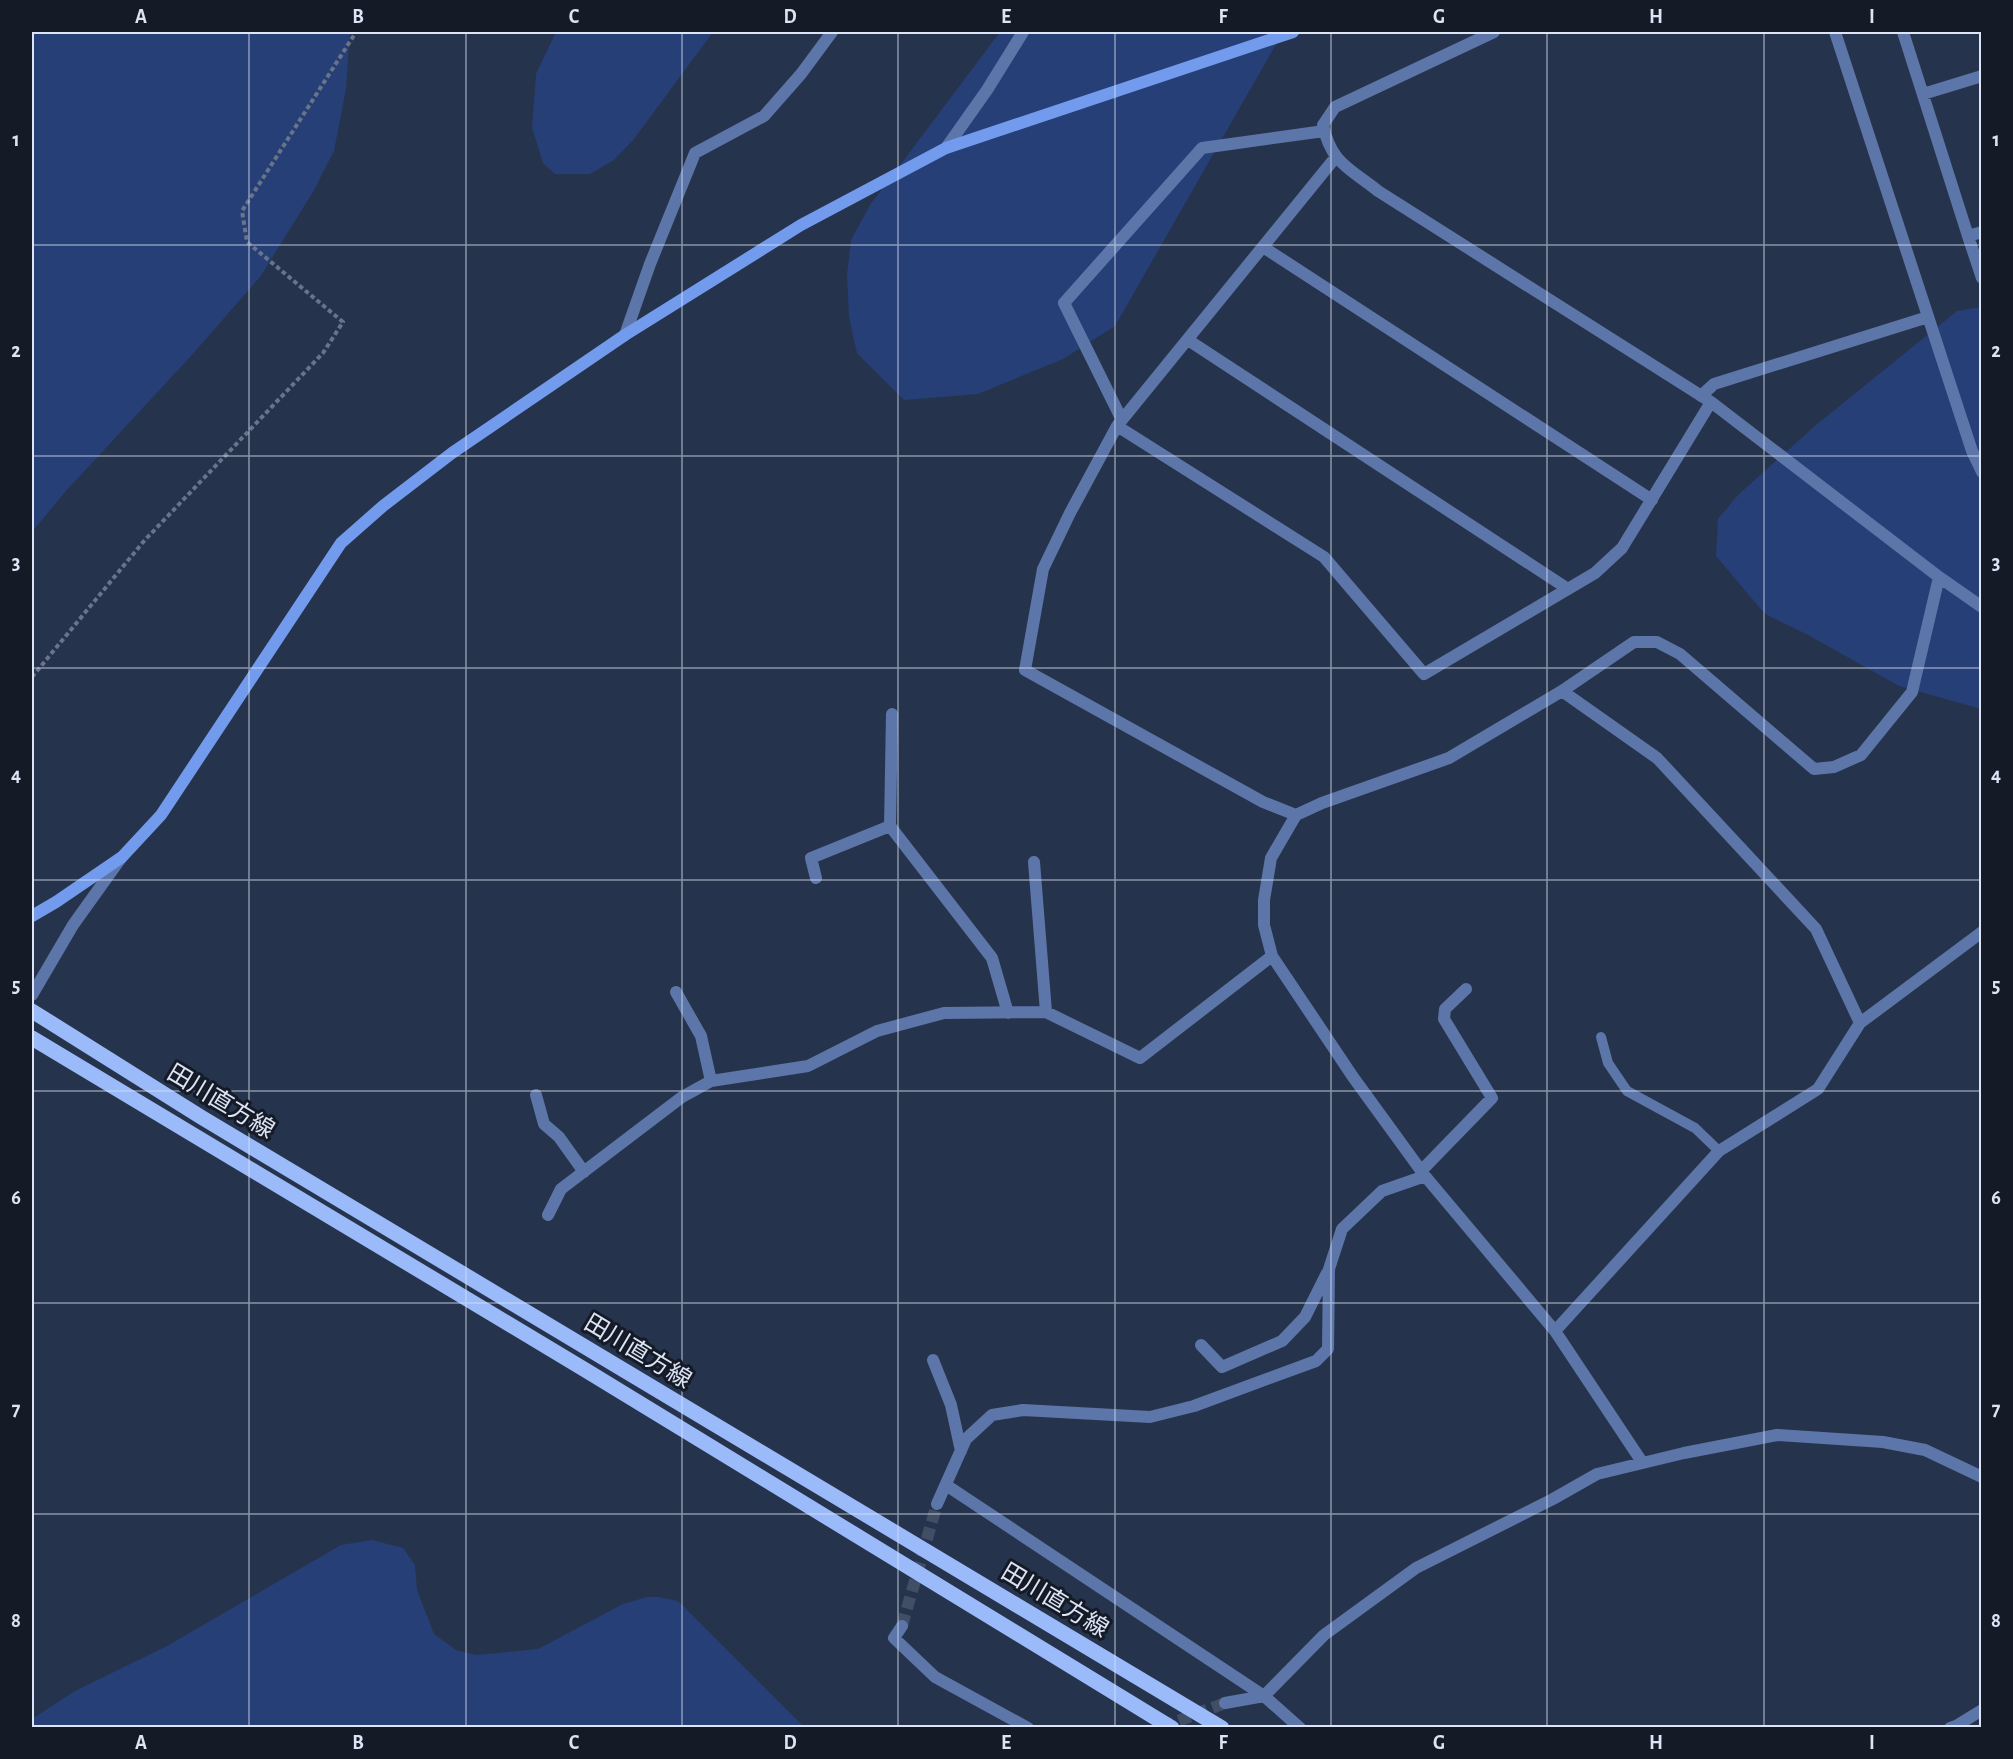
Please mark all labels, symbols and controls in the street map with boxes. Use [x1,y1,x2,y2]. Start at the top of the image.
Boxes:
text: A [135,7,147,27]
text: B [352,7,364,27]
text: C [569,7,580,27]
text: D [783,7,797,27]
text: E [1001,7,1011,27]
text: F [1218,7,1228,27]
text: G [1433,7,1445,27]
text: H [1649,7,1663,27]
text: I [1869,7,1875,27]
text: 1 [12,130,20,150]
text: 1 [1992,130,2000,150]
text: 2 [11,341,21,361]
text: 2 [1991,341,2001,361]
text: 3 [12,553,20,573]
text: 3 [1992,553,2000,573]
text: 4 [11,765,21,785]
text: 4 [1991,765,2001,785]
text: 5 [12,976,20,996]
text: 5 [1992,976,2000,996]
street label: 田川直方線 [163,1059,279,1143]
text: 6 [11,1188,21,1208]
text: 6 [1991,1188,2001,1208]
street label: 田川直方線 [580,1309,696,1393]
text: 7 [12,1399,21,1419]
text: 7 [1992,1399,2001,1419]
street label: 田川直方線 [997,1558,1113,1642]
text: 8 [11,1611,21,1631]
text: 8 [1991,1611,2001,1631]
text: A [135,1733,147,1753]
text: B [352,1733,364,1753]
text: C [569,1733,580,1753]
text: D [783,1733,797,1753]
text: E [1001,1733,1011,1753]
text: F [1218,1733,1228,1753]
text: G [1433,1733,1445,1753]
text: H [1649,1733,1663,1753]
text: I [1869,1733,1875,1753]

